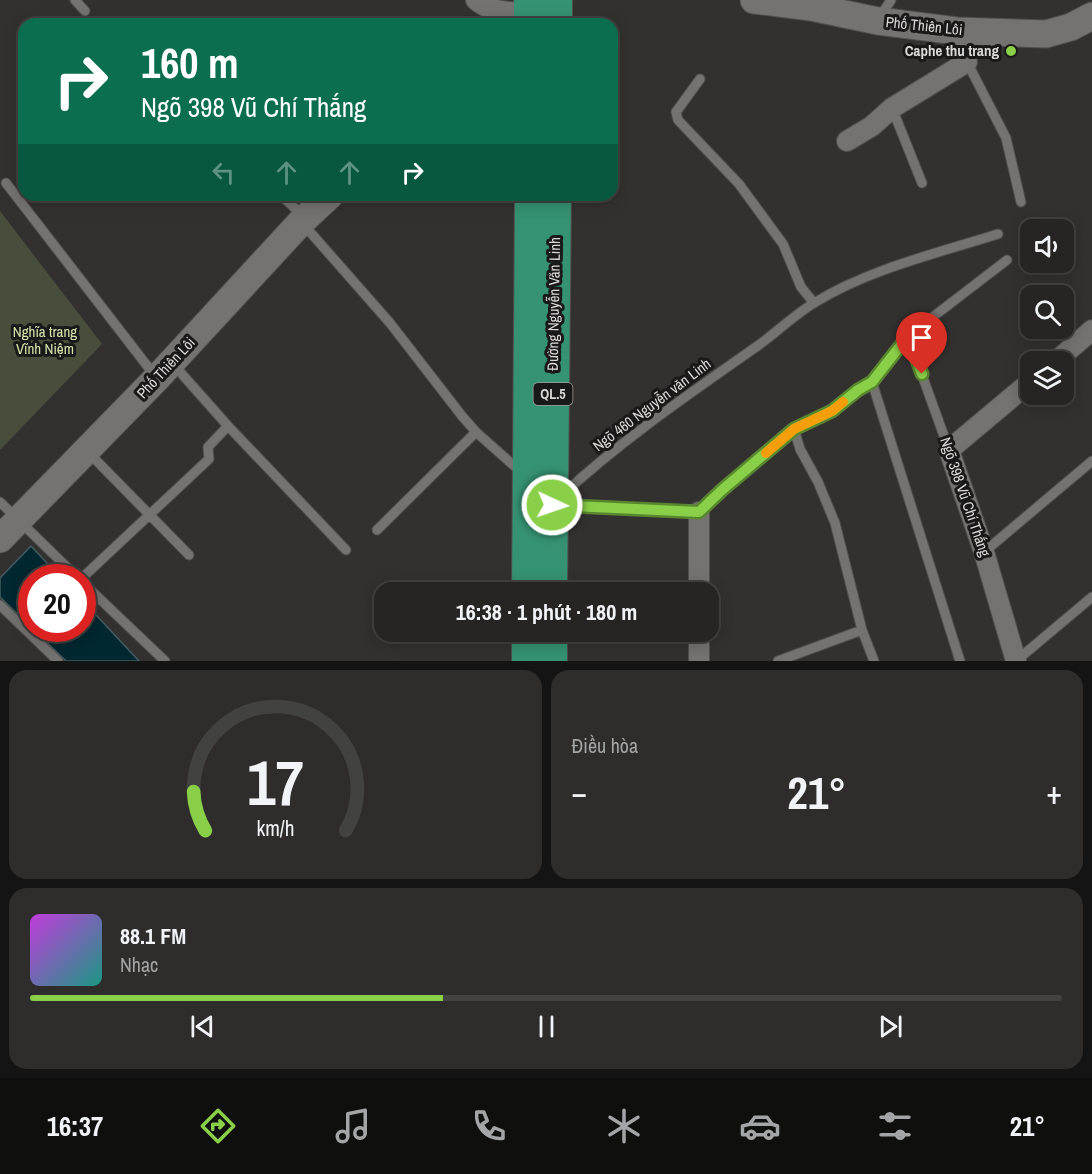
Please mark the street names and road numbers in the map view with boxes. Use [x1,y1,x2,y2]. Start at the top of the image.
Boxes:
street label: Phố Thiên Lôi [885,11,963,40]
street label: Đường Nguyễn Văn Linh [542,237,565,371]
street label: Phố Thiên Lôi [132,332,200,403]
street label: Ngõ 460 Nguyễn văn Linh [588,353,715,456]
road number: QL.5 [534,383,572,405]
street label: Ngõ 398 Vũ Chí Thắng [935,434,996,560]

